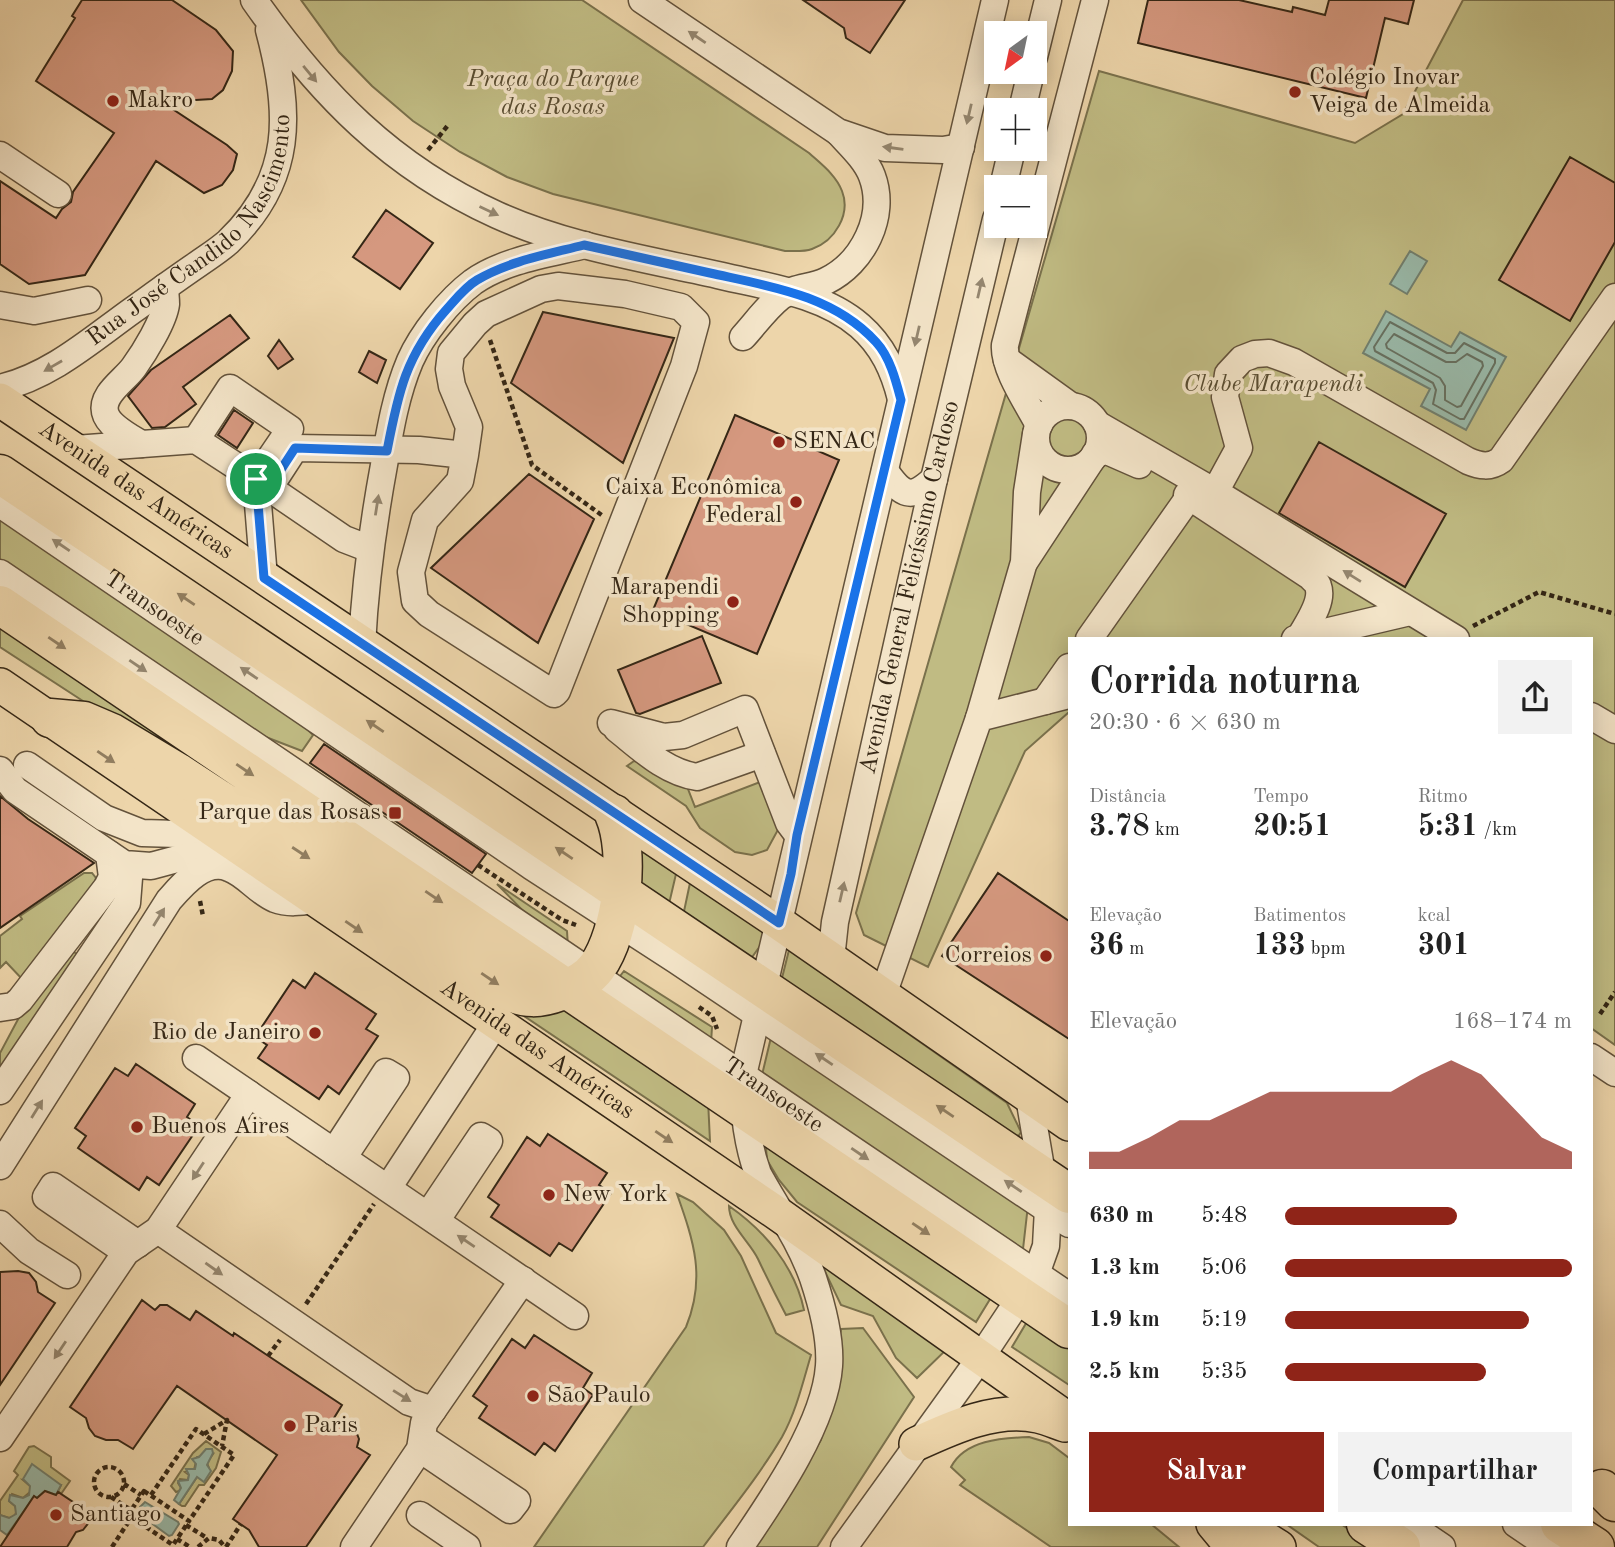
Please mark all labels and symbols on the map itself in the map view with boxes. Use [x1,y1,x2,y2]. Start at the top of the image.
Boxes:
north arrow [984,21,1046,84]
one-way arrow [688,30,706,44]
one-way arrow [302,65,318,83]
place label: Colégio Inovar Veiga de Almeida [1309,66,1490,118]
park label: Praça do Parque das Rosas [466,68,639,120]
marker: Colégio Inovar Veiga de Almeida [1287,84,1303,100]
place label: Makro [127,89,193,113]
marker: Makro [105,93,121,109]
one-way arrow [963,103,974,125]
street label: Rua José Candido Nascimento [83,114,295,351]
one-way arrow [882,143,904,154]
one-way arrow [479,205,499,217]
one-way arrow [974,277,985,299]
one-way arrow [911,325,922,347]
one-way arrow [43,360,62,372]
park label: Clube Marapendi [1183,373,1363,397]
street label: Avenida General Felicíssimo Cardoso [856,398,964,777]
street label: Avenida das Américas [34,417,237,565]
place label: SENAC [793,430,875,454]
marker: SENAC [771,434,787,450]
pin [226,449,286,509]
place label: Caixa Econômica Federal [605,476,782,528]
one-way arrow [372,494,383,516]
marker: Caixa Econômica Federal [788,494,804,510]
one-way arrow [51,539,71,552]
street label: Transoeste [99,566,208,651]
one-way arrow [1342,570,1361,583]
place label: Marapendi Shopping [610,576,719,628]
one-way arrow [176,593,196,606]
marker: Marapendi Shopping [725,594,741,610]
one-way arrow [47,636,66,649]
one-way arrow [128,660,148,673]
one-way arrow [240,666,258,680]
one-way arrow [365,720,385,733]
one-way arrow [97,750,115,764]
one-way arrow [236,763,254,777]
place label: Parque das Rosas [198,801,381,825]
marker: Parque das Rosas [387,805,403,821]
one-way arrow [291,846,311,859]
one-way arrow [554,847,573,860]
one-way arrow [837,881,848,903]
one-way arrow [424,891,443,904]
one-way arrow [152,907,165,926]
one-way arrow [345,920,363,934]
place label: Correios [944,944,1032,968]
marker: Correios [1038,948,1054,964]
one-way arrow [481,972,499,986]
street label: Avenida das Américas [435,976,638,1124]
place label: Rio de Janeiro [151,1021,301,1045]
marker: Rio de Janeiro [307,1025,323,1041]
one-way arrow [814,1053,833,1066]
street label: Transoeste [718,1054,827,1138]
one-way arrow [30,1099,43,1118]
one-way arrow [936,1105,955,1118]
place label: Buenos Aires [151,1115,290,1139]
marker: Buenos Aires [129,1119,145,1135]
one-way arrow [655,1130,673,1144]
one-way arrow [851,1147,869,1161]
one-way arrow [191,1162,204,1181]
one-way arrow [1003,1180,1022,1193]
place label: New York [563,1183,668,1207]
marker: New York [541,1187,557,1203]
one-way arrow [911,1223,931,1236]
one-way arrow [456,1235,476,1248]
one-way arrow [205,1262,223,1276]
one-way arrow [53,1341,67,1359]
place label: São Paulo [547,1384,651,1408]
marker: São Paulo [525,1388,541,1404]
one-way arrow [393,1390,412,1403]
place label: Paris [304,1414,358,1438]
marker: Paris [282,1418,298,1434]
place label: Santiago [70,1503,161,1527]
marker: Santiago [48,1507,64,1523]

